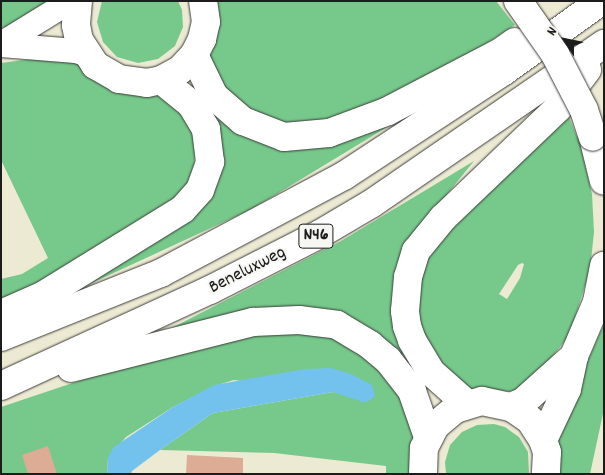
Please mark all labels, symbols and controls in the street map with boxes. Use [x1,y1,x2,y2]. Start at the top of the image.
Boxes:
north arrow [540,15,590,65]
text: N [542,23,563,40]
road number: N46 [297,220,335,252]
street label: Beneluxweg [206,242,290,300]

